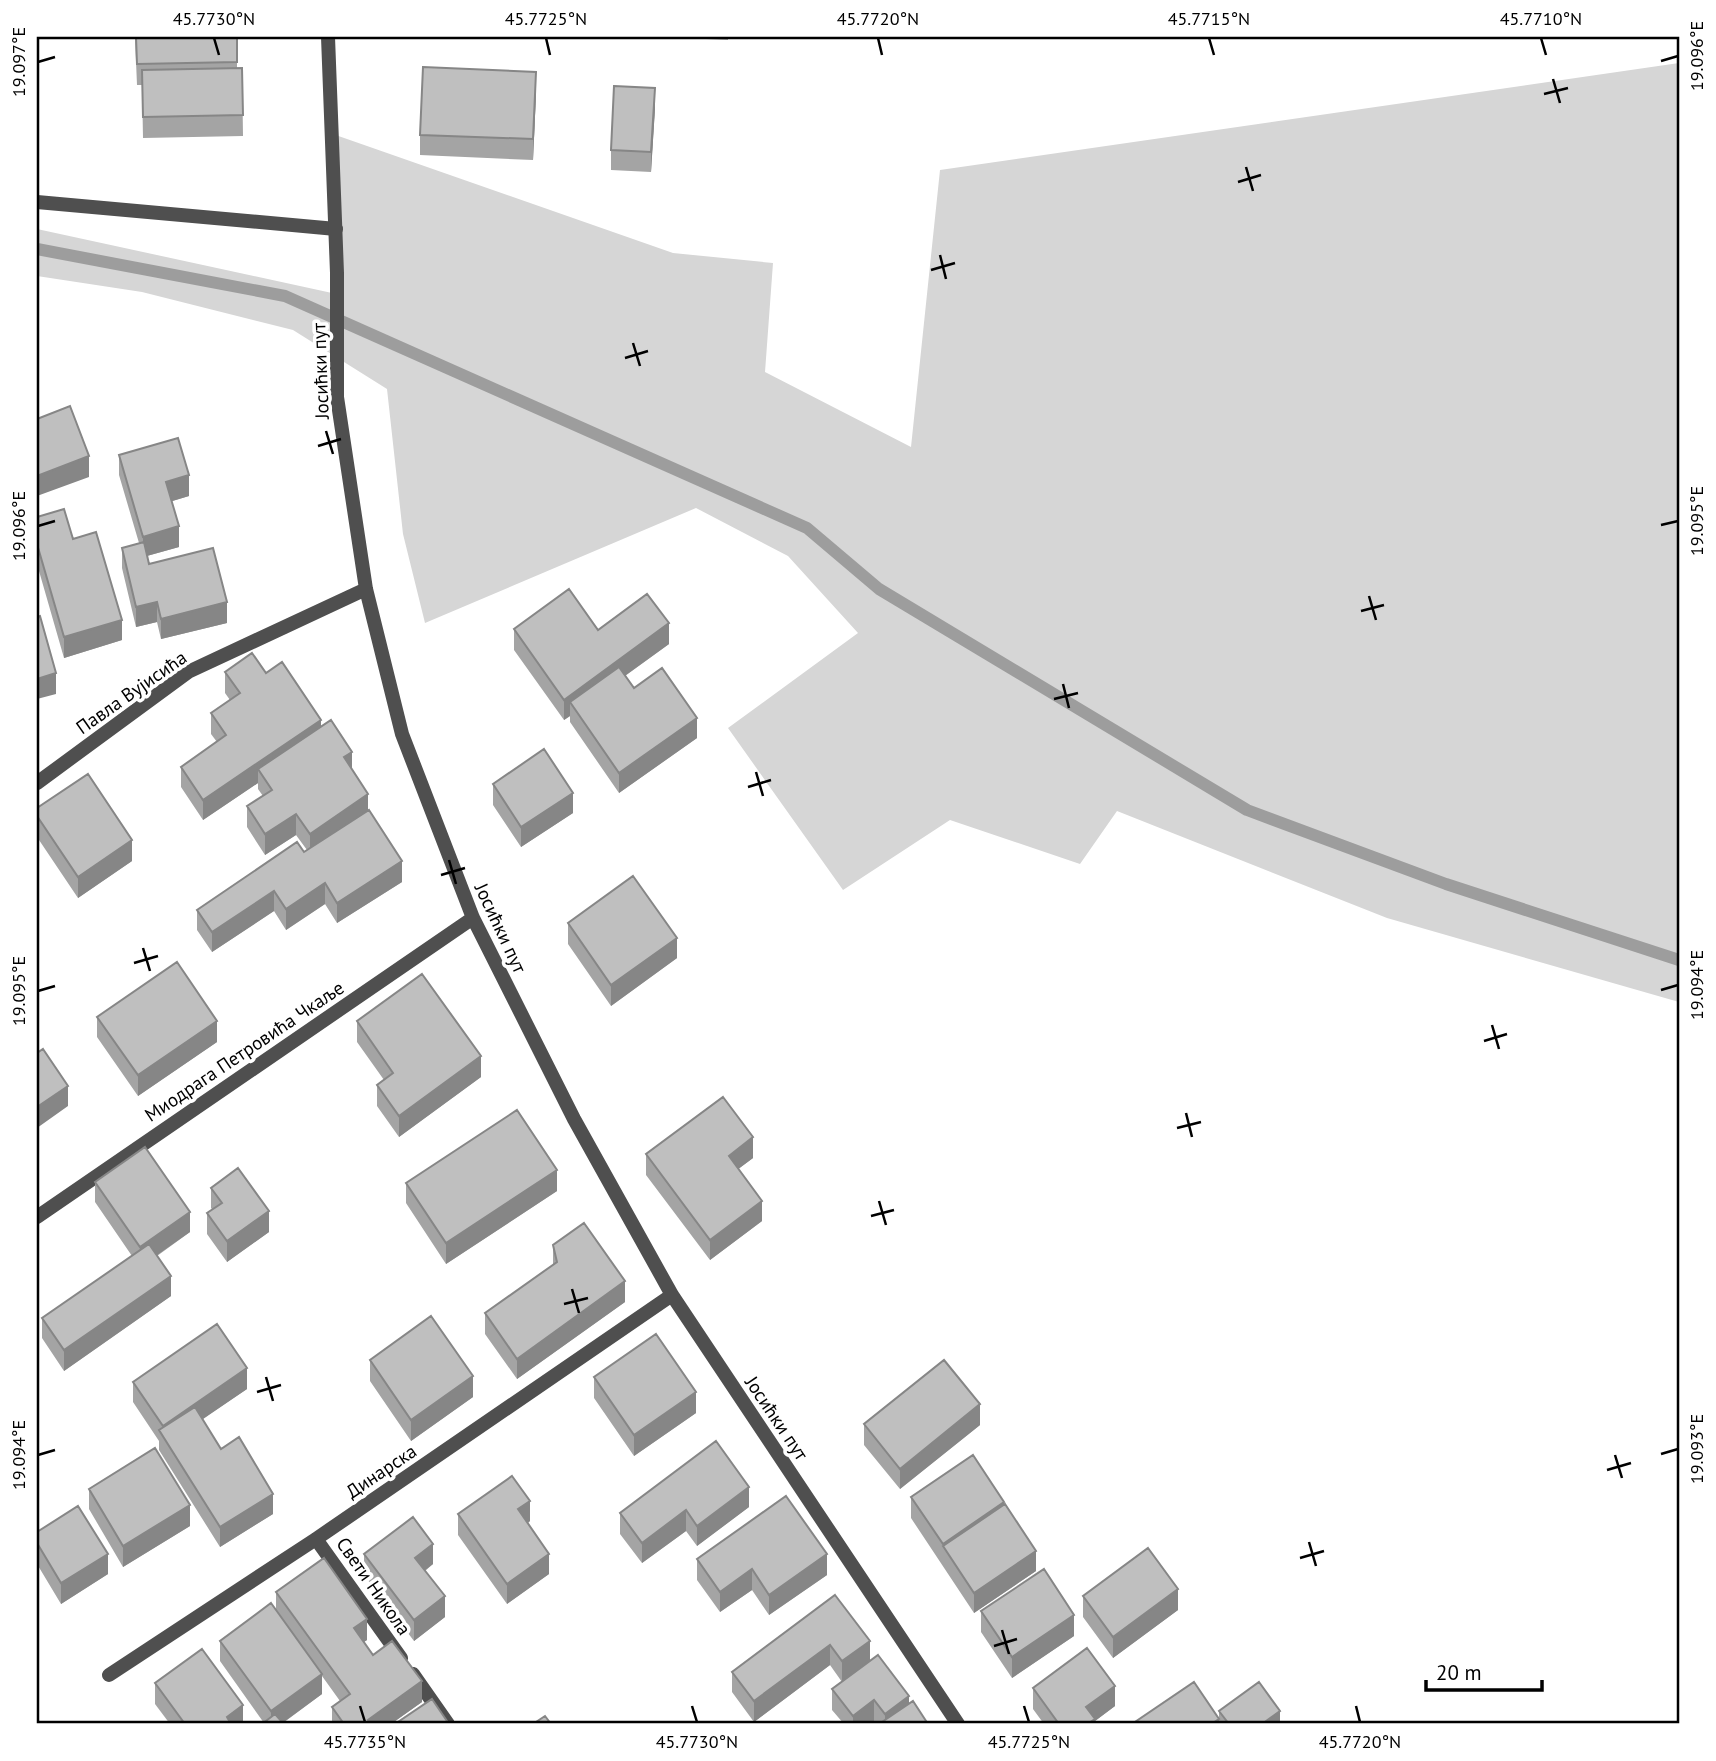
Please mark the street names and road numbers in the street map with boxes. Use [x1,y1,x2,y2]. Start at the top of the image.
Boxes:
street label: Јосићки пут [306,322,334,420]
street label: Павла Вујисића [71,645,191,739]
street label: Јосићки пут [469,878,532,977]
street label: Миодрага Петровића Чкаље [140,975,348,1127]
street label: Јосићки пут [740,1371,814,1465]
street label: Динарска [341,1439,421,1503]
street label: Свети Никола [331,1532,417,1640]

